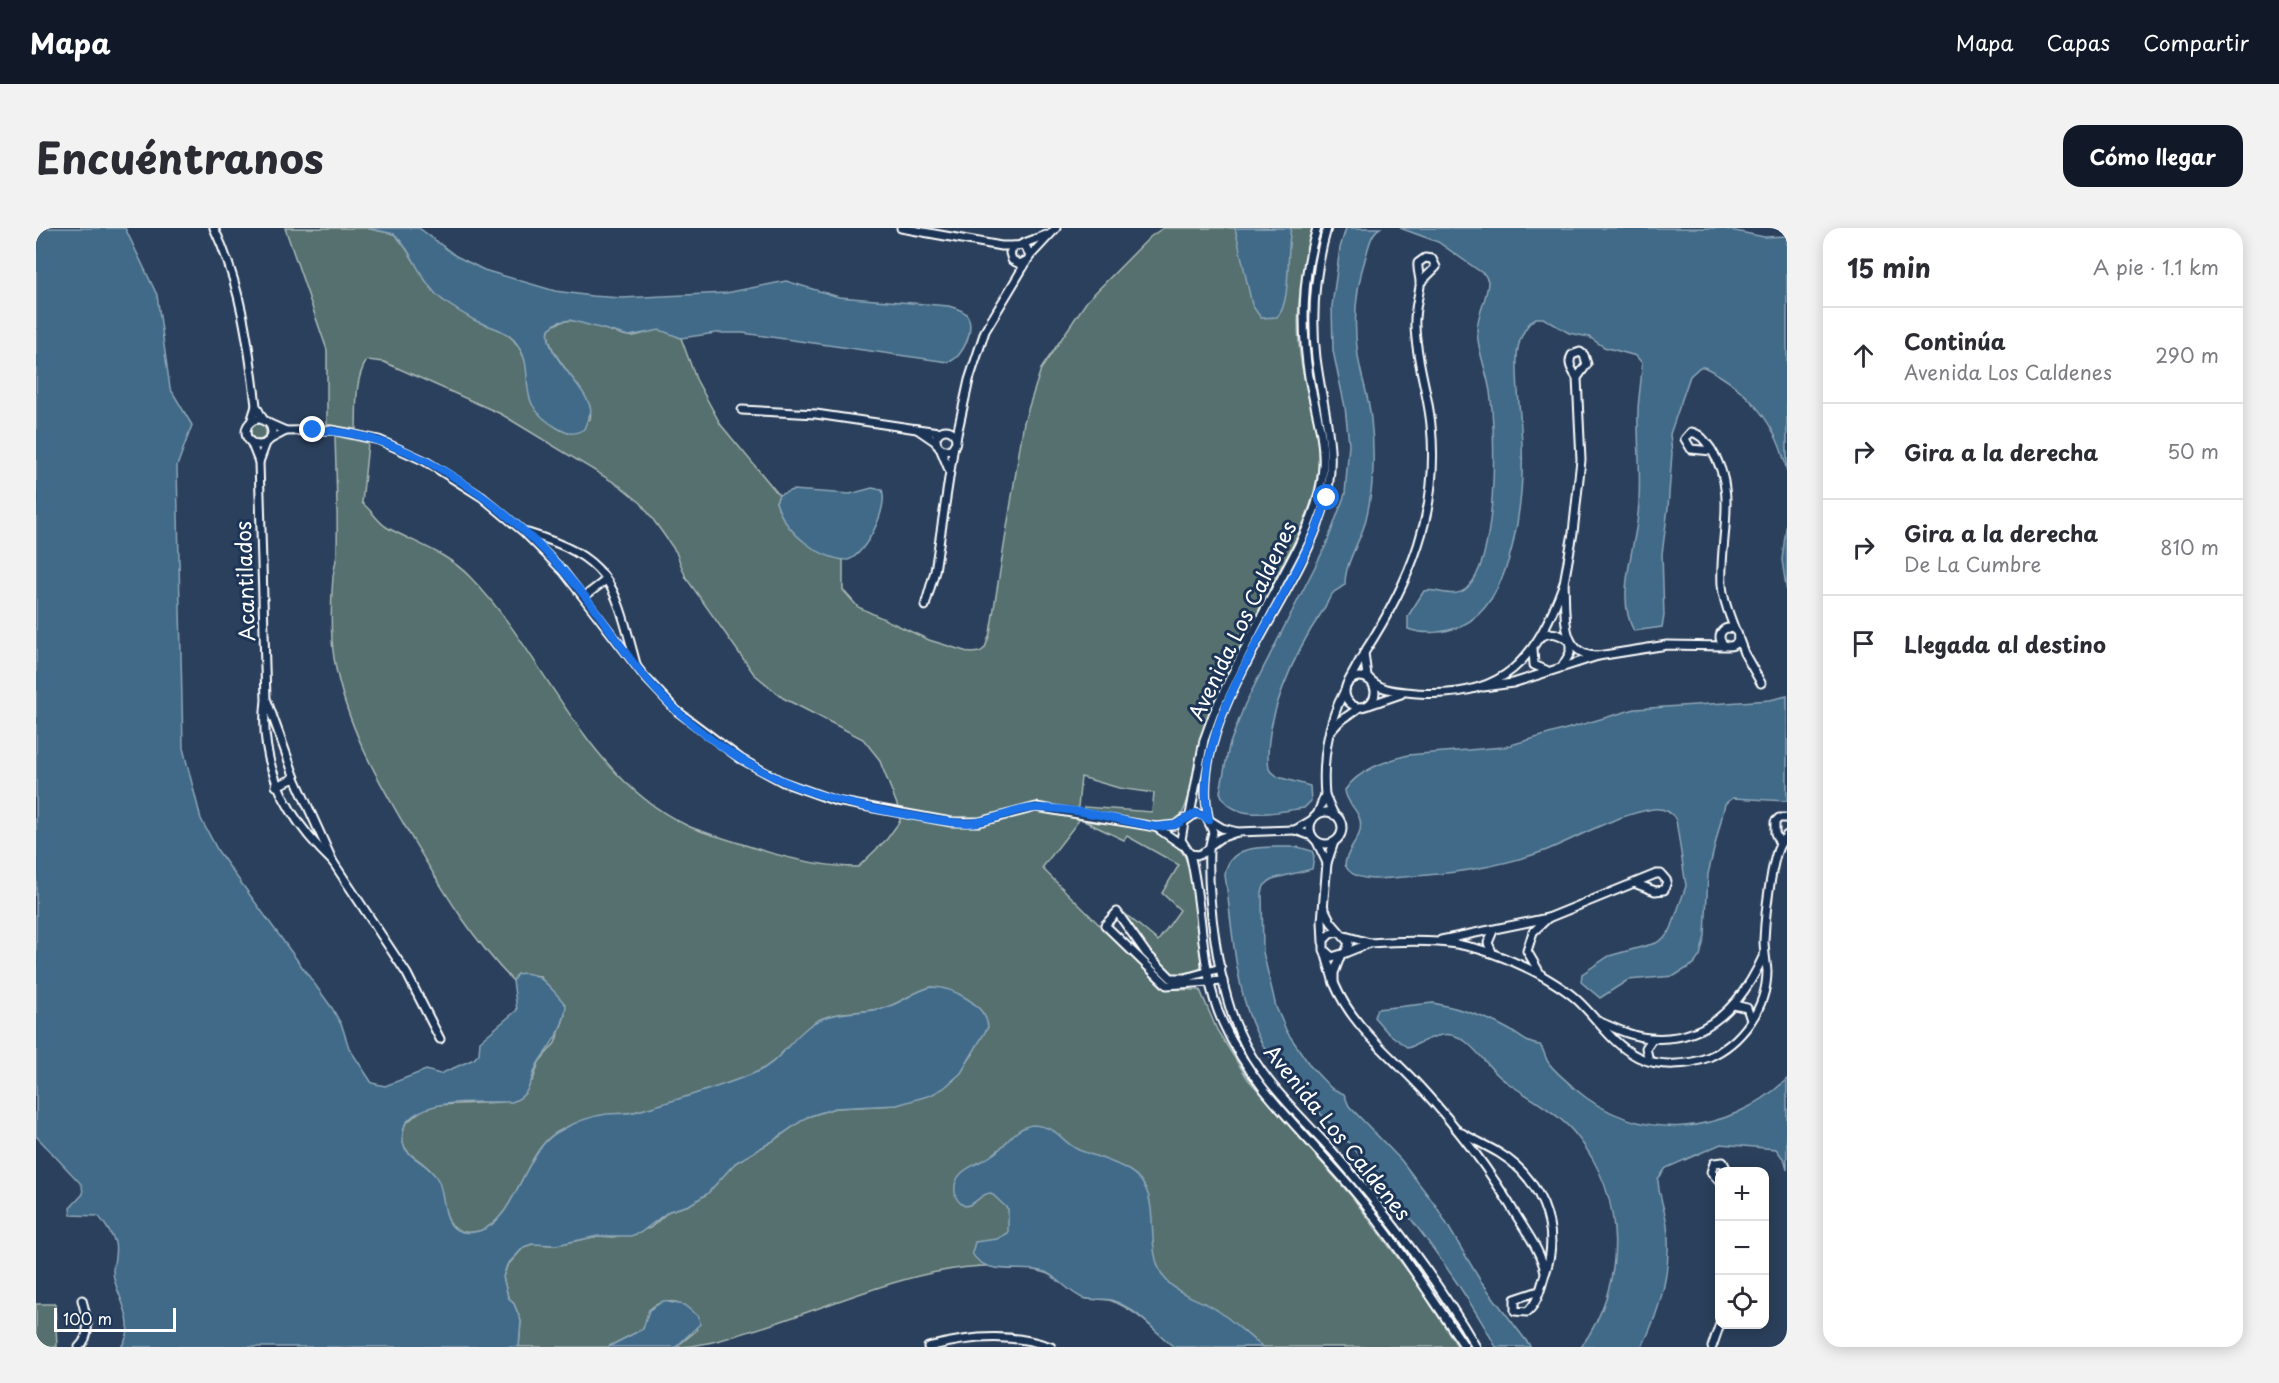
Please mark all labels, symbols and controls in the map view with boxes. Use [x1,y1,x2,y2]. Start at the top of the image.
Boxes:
text: Mapa [30,21,111,64]
text: Mapa [1956,26,2014,58]
text: Capas [2047,26,2110,58]
text: Compartir [2143,26,2249,58]
text: Encuéntranos [36,125,324,188]
button: Cómo llegar [2063,125,2243,187]
text: 15 min [1847,248,1931,287]
text: A pie · 1.1 km [2093,252,2219,282]
text: Continúa [1904,324,2006,357]
icon: ahead [1847,339,1880,372]
text: 290 m [2155,340,2219,370]
text: Avenida Los Caldenes [1904,357,2112,387]
route end [299,416,325,442]
icon: right [1847,435,1880,468]
text: Gira a la derecha [1904,435,2098,468]
text: 50 m [2167,436,2219,466]
route start [1313,484,1339,510]
street label: Avenida Los Caldenes [1179,515,1303,725]
text: Gira a la derecha [1904,516,2098,549]
street label: Acantilados [226,520,262,642]
icon: right [1847,531,1880,564]
text: 810 m [2160,532,2219,562]
text: De La Cumbre [1904,549,2041,579]
icon: arrive [1847,627,1880,660]
text: Llegada al destino [1904,627,2106,660]
street label: Avenida Los Caldenes [1257,1037,1420,1227]
map controls [1715,1167,1769,1329]
button: + [1715,1167,1769,1221]
button: − [1715,1221,1769,1275]
button: locate [1715,1275,1769,1329]
scale bar [54,1305,176,1332]
text: 100 m [63,1306,112,1330]

